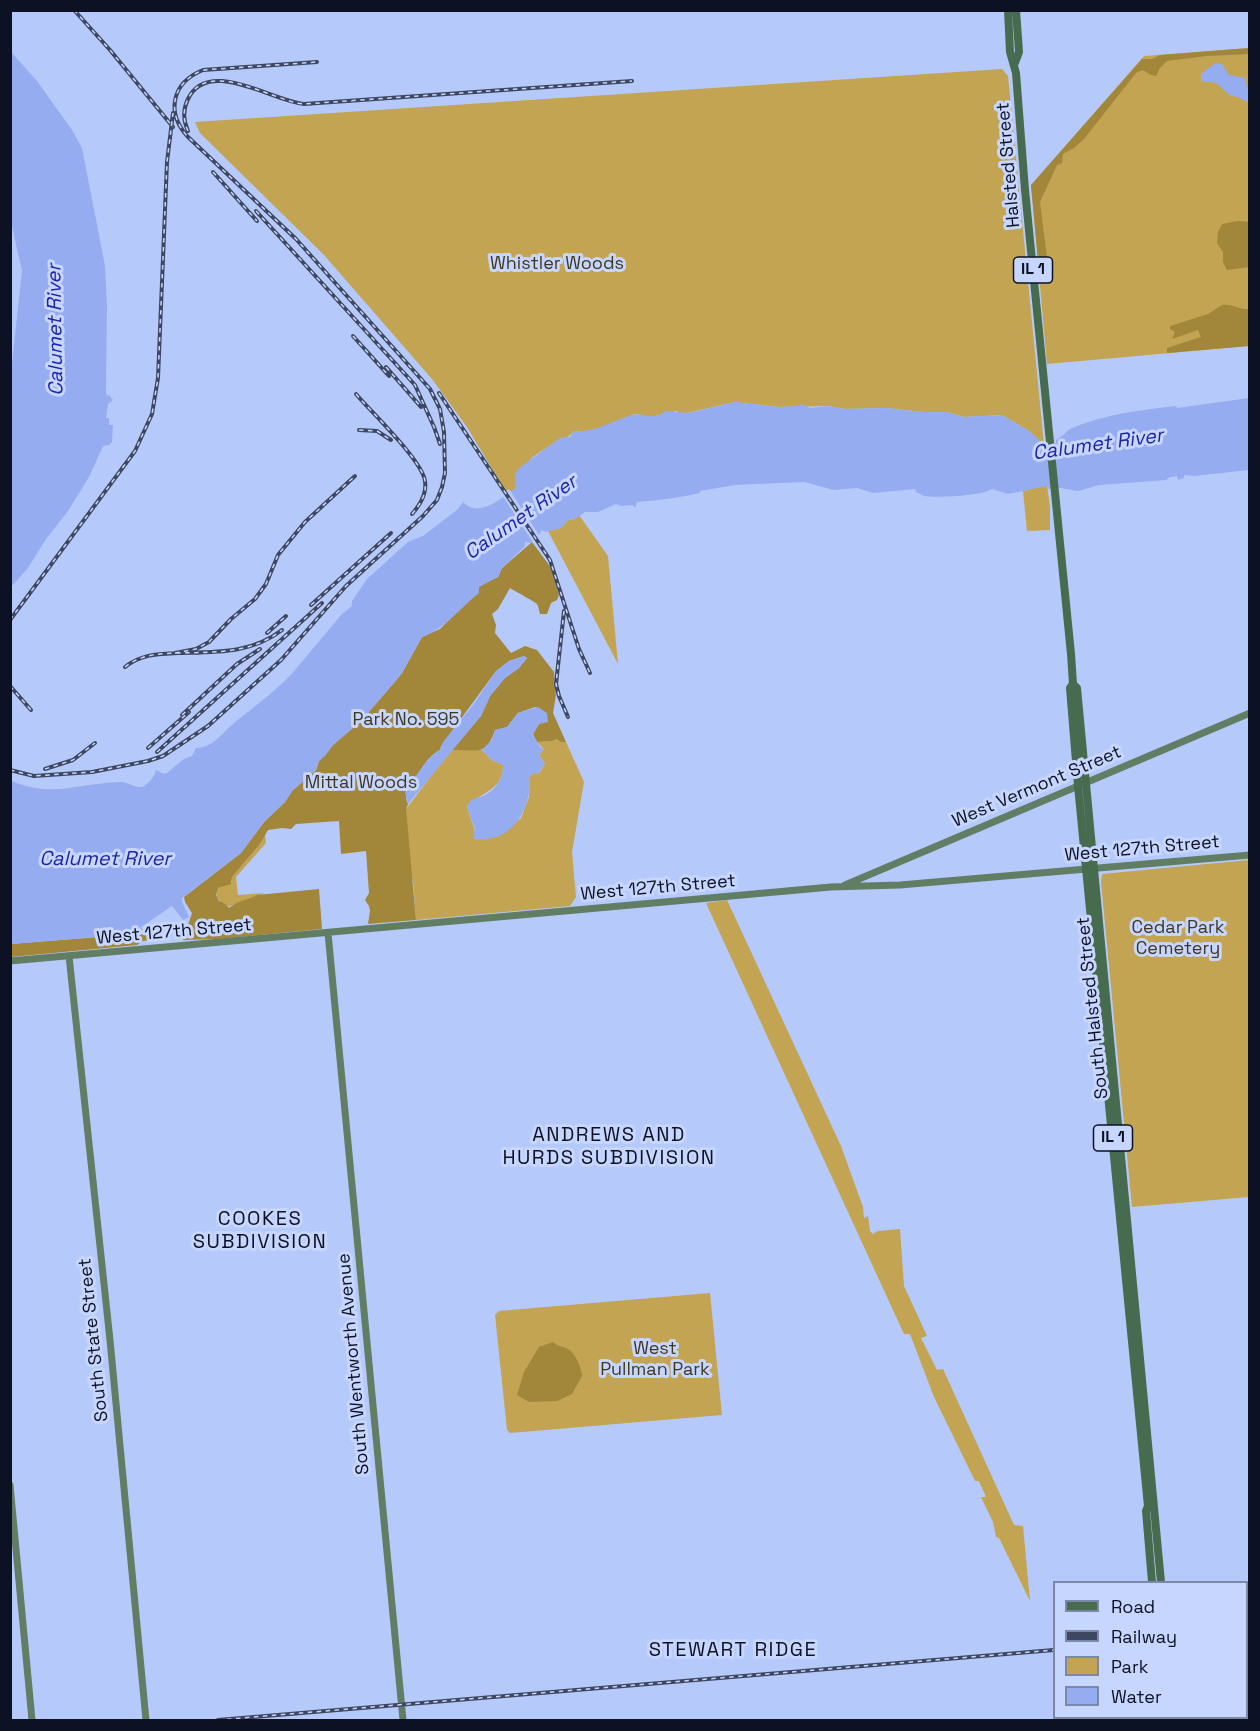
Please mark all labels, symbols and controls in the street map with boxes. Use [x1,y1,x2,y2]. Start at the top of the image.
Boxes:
street label: Halsted Street [993,101,1025,229]
park label: Whistler Woods [490,253,624,275]
road number: IL 1 [1014,257,1052,283]
water label: Calumet River [43,264,69,396]
water label: Calumet River [1031,424,1165,466]
water label: Calumet River [460,470,582,566]
park label: Park No. 595 [353,709,459,731]
street label: West Vermont Street [949,742,1125,832]
park label: Mittal Woods [305,772,417,794]
street label: West 127th Street [1064,831,1220,867]
water label: Calumet River [39,848,171,872]
street label: West 127th Street [580,870,736,906]
street label: West 127th Street [96,914,252,950]
street label: South Halsted Street [1073,916,1113,1100]
park label: Cedar Park Cemetery [1132,917,1224,960]
district label: ANDREWS AND HURDS SUBDIVISION [502,1124,716,1171]
road number: IL 1 [1094,1125,1132,1151]
district label: COOKES SUBDIVISION [193,1208,327,1255]
street label: South Wentworth Avenue [334,1252,374,1476]
street label: South State Street [75,1257,113,1423]
park label: West Pullman Park [600,1338,710,1380]
legend [1053,1581,1248,1719]
text: Road [1111,1595,1155,1618]
text: Railway [1111,1625,1177,1648]
district label: STEWART RIDGE [649,1639,817,1663]
text: Park [1111,1655,1148,1678]
text: Water [1111,1685,1162,1708]

